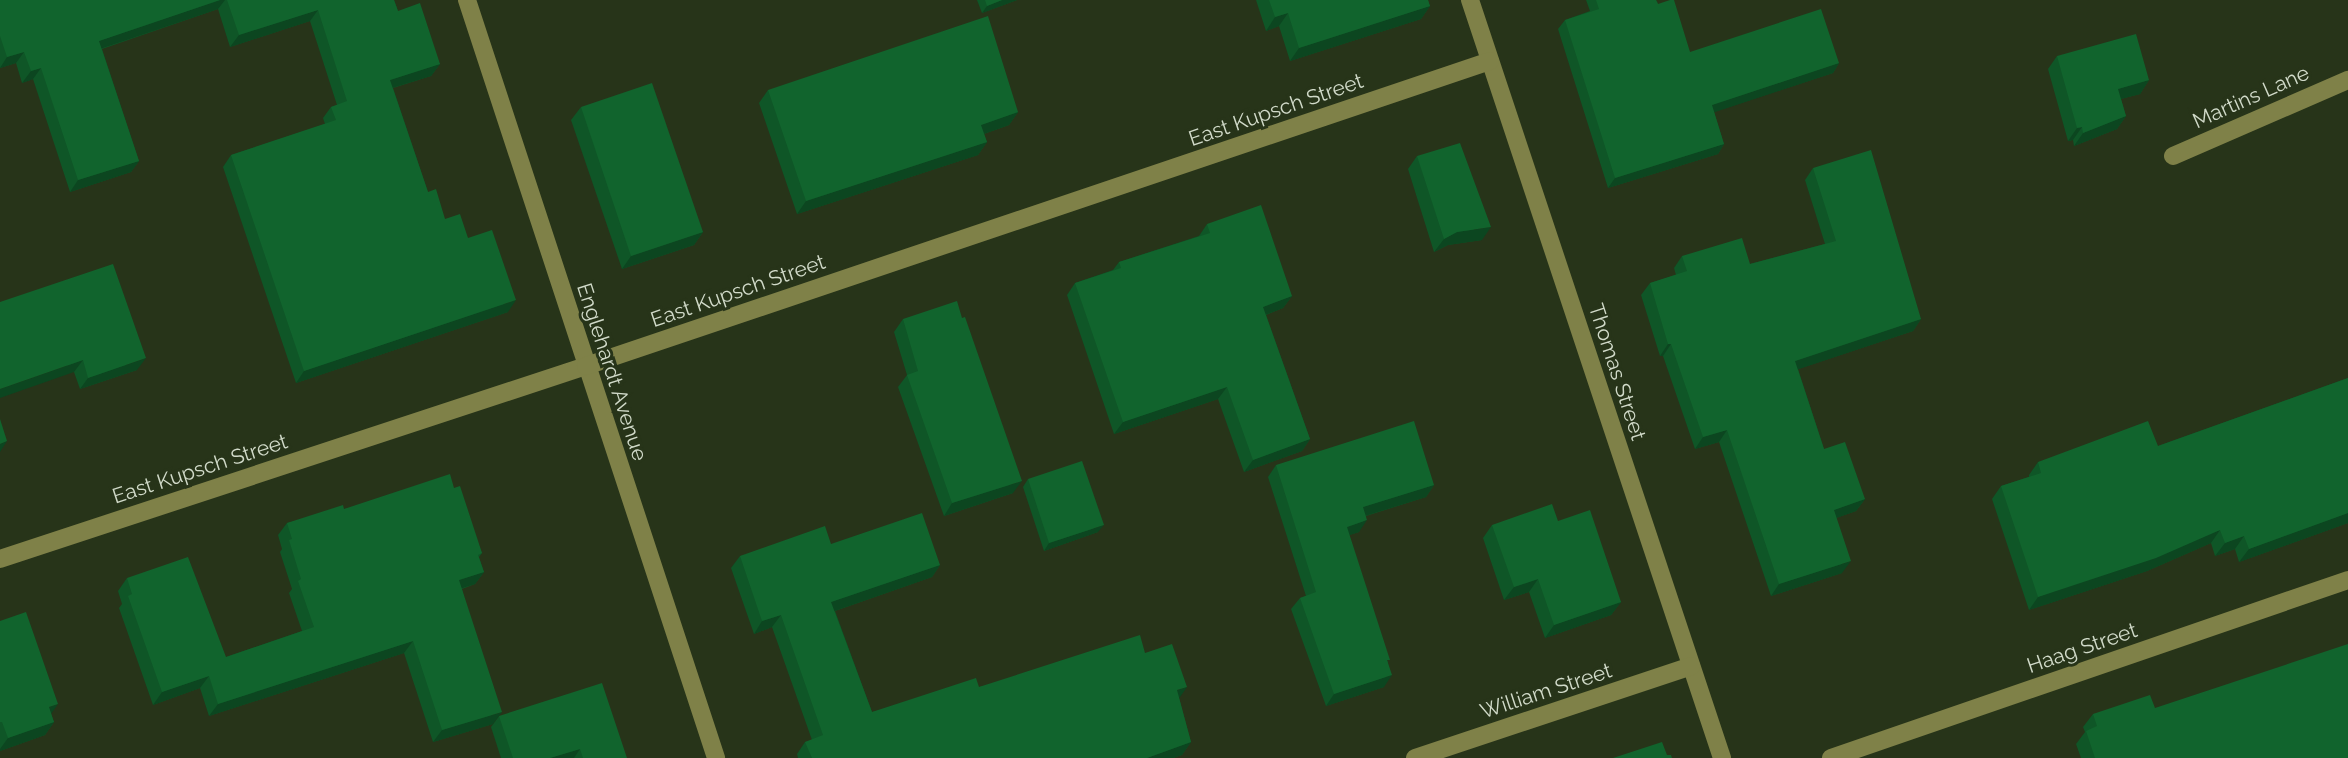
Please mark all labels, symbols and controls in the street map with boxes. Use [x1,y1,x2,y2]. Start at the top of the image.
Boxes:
street label: Martins Lane [2189,60,2313,134]
street label: East Kupsch Street [1185,68,1367,152]
street label: East Kupsch Street [647,249,829,333]
street label: Englehardt Avenue [571,280,653,464]
street label: Thomas Street [1583,301,1651,443]
street label: East Kupsch Street [109,429,291,509]
street label: Haag Street [2024,617,2140,679]
street label: William Street [1477,658,1615,724]

